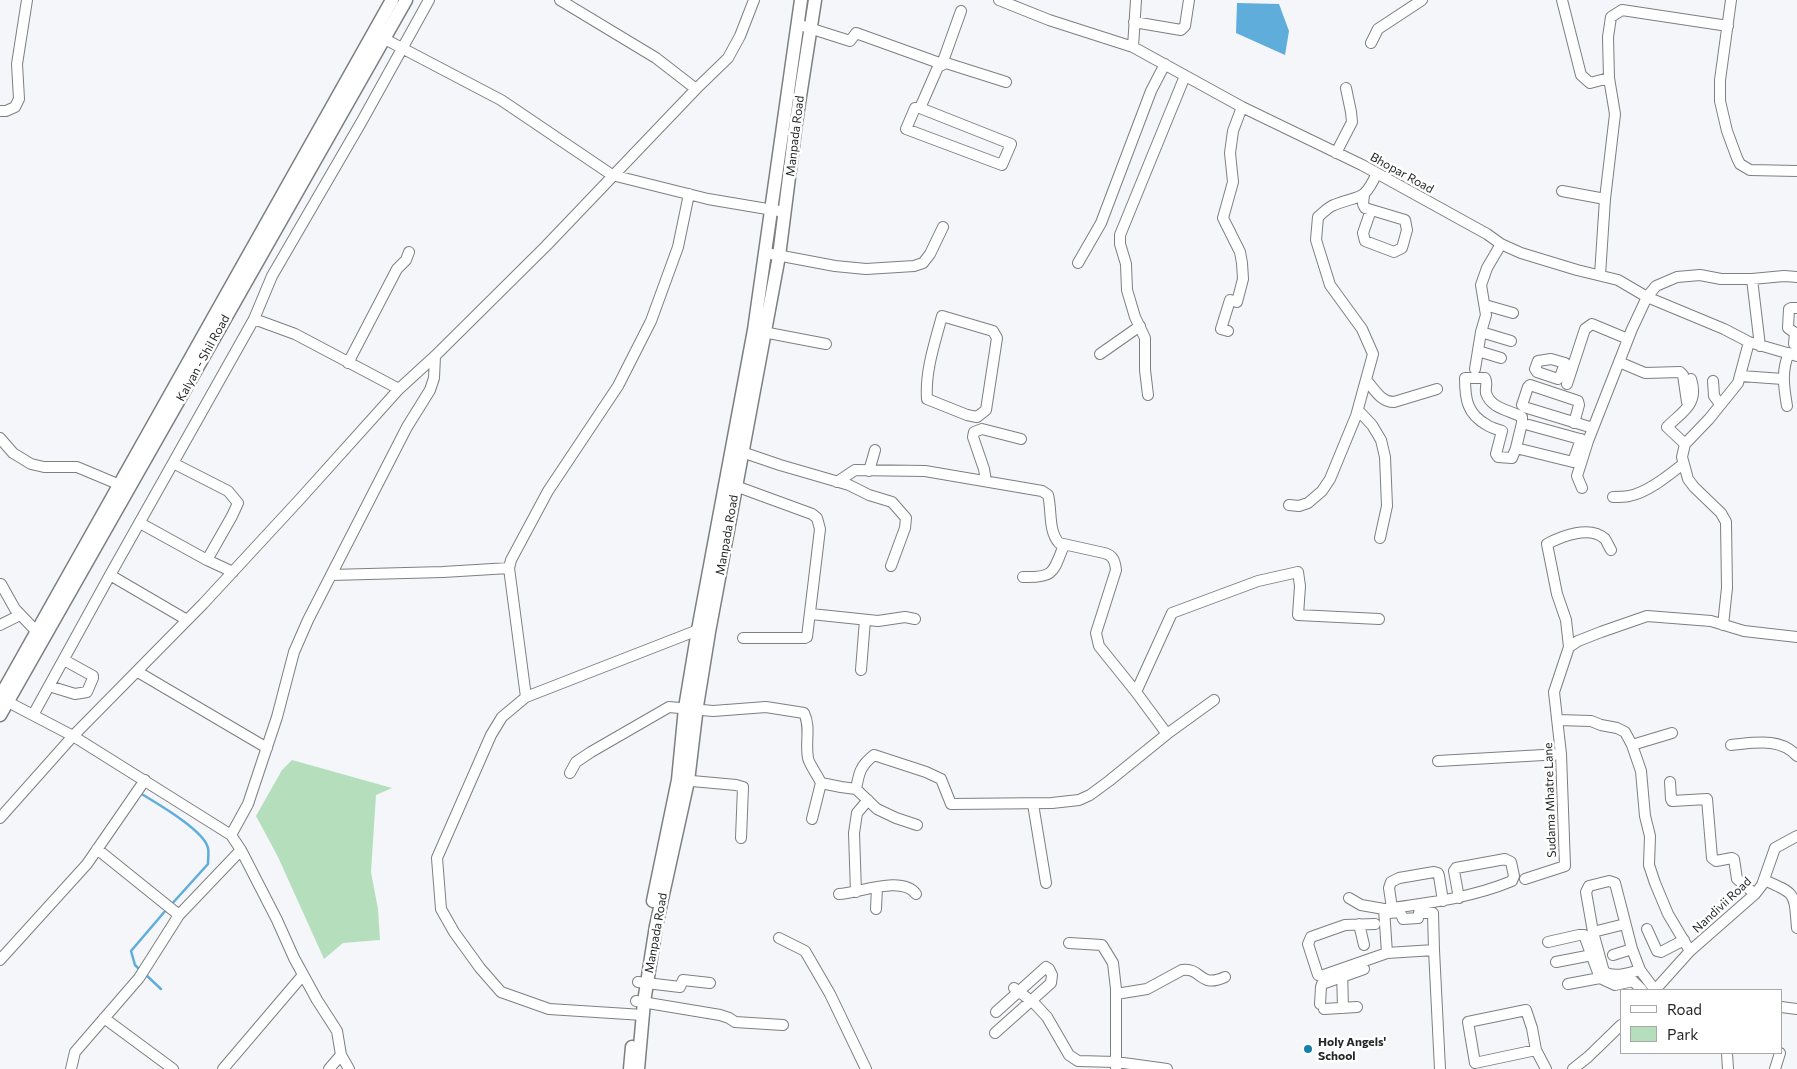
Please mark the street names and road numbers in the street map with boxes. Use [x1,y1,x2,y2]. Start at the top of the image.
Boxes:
street label: Manpada Road [783,95,807,177]
street label: Bhopar Road [1368,150,1436,196]
street label: Kalyan - Shil Road [173,312,233,404]
street label: Manpada Road [713,494,741,576]
street label: Sudama Mhatre Lane [1541,742,1559,858]
street label: Nandivii Road [1690,874,1754,936]
street label: Manpada Road [642,892,670,974]

